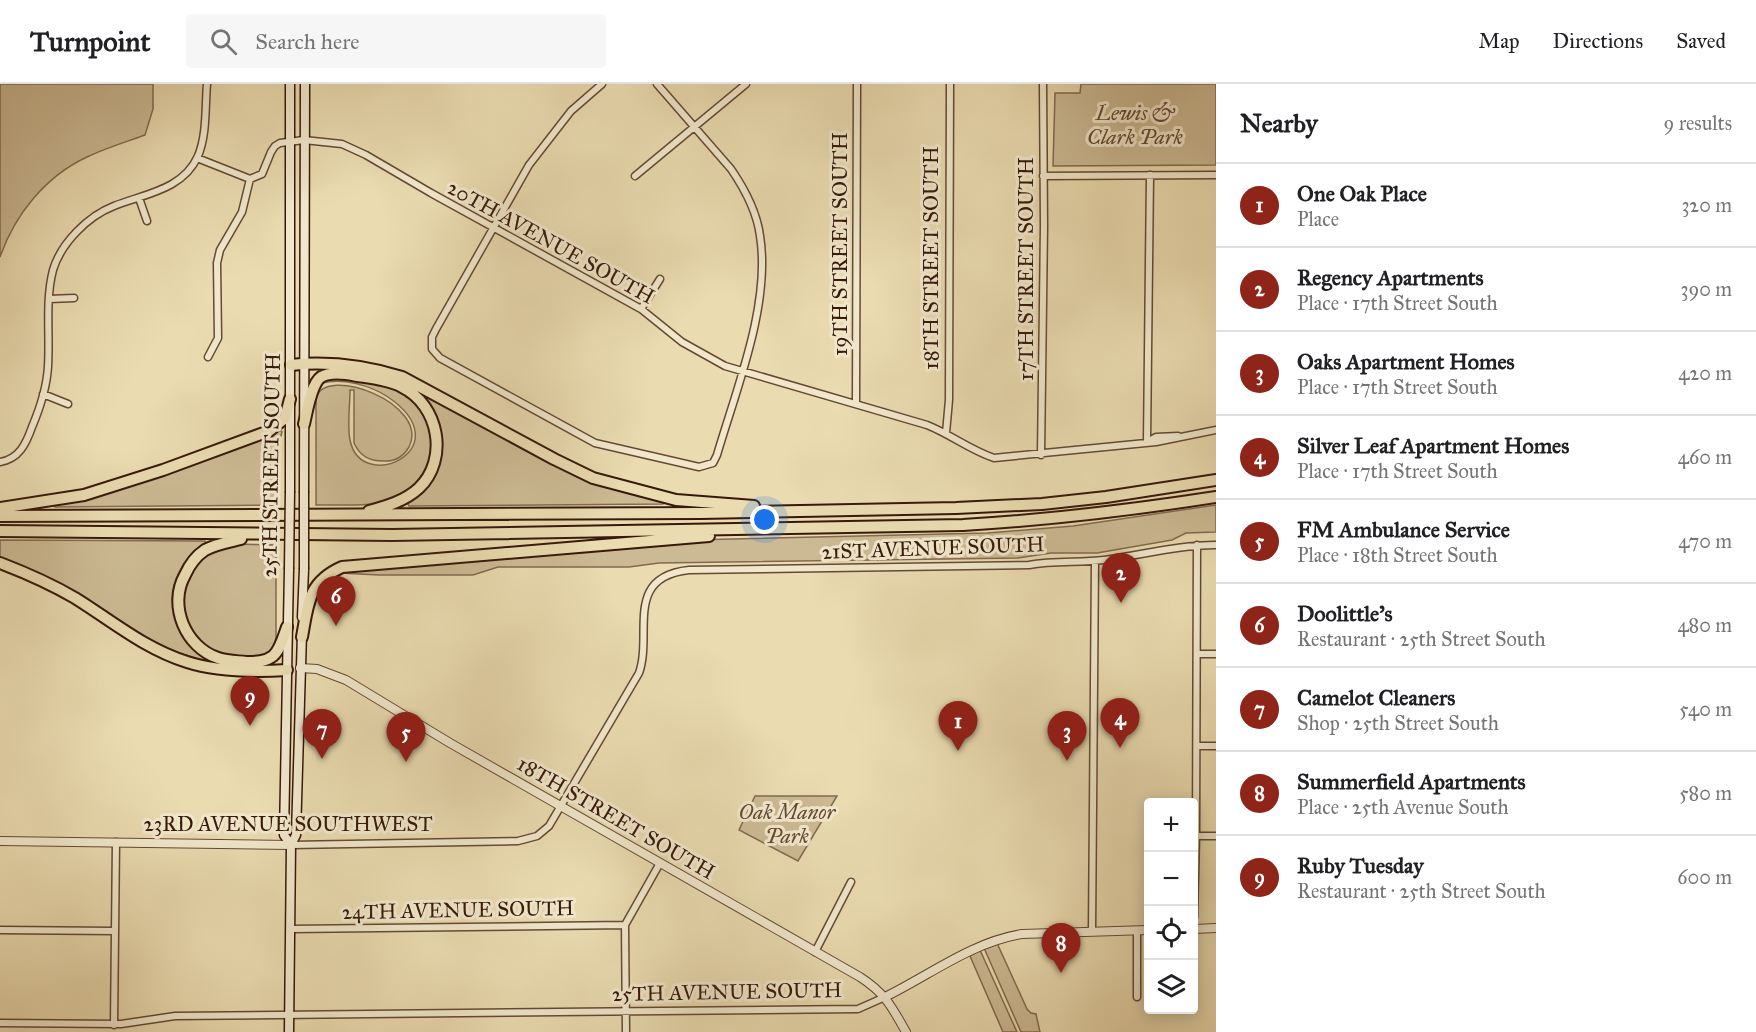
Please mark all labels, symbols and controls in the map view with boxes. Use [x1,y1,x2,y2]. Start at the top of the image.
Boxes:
search box [186,14,606,68]
text: Turnpoint [30,24,150,59]
icon: search [207,25,240,58]
text: Search here [255,28,359,55]
text: Map [1479,28,1520,54]
text: Directions [1553,28,1643,54]
text: Saved [1676,28,1726,54]
park label: Lewis & Clark Park [1087,100,1184,150]
text: Nearby [1240,107,1318,139]
text: 9 results [1664,111,1732,135]
street label: 19TH STREET SOUTH [827,132,853,356]
street label: 18TH STREET SOUTH [918,146,944,370]
street label: 17TH STREET SOUTH [1013,157,1039,381]
street label: 20TH AVENUE SOUTH [443,174,659,310]
text: One Oak Place [1297,180,1427,207]
text: 1 [1256,193,1263,217]
text: 320 m [1681,193,1732,217]
text: Place [1297,207,1339,231]
text: Regency Apartments [1297,264,1484,291]
text: 2 [1255,277,1264,301]
text: 390 m [1681,277,1732,301]
text: Place · 17th Street South [1297,291,1498,315]
text: Oaks Apartment Homes [1297,348,1515,375]
street label: 25TH STREET SOUTH [256,353,286,577]
text: 3 [1256,361,1264,385]
text: 420 m [1678,361,1732,385]
text: Place · 17th Street South [1297,375,1498,399]
text: Silver Leaf Apartment Homes [1297,432,1569,459]
text: 4 [1254,445,1265,469]
text: 460 m [1678,445,1732,469]
text: Place · 17th Street South [1297,459,1498,483]
your location [750,505,779,534]
text: FM Ambulance Service [1297,516,1510,543]
text: 5 [1255,529,1264,553]
text: 470 m [1678,529,1732,553]
street label: 21ST AVENUE SOUTH [821,531,1045,565]
text: Place · 18th Street South [1297,543,1498,567]
pin: 2 [1102,554,1140,603]
pin: 6 [316,576,356,626]
text: Doolittle's [1297,600,1393,627]
text: 6 [1254,613,1265,637]
text: 480 m [1677,613,1732,637]
text: Restaurant · 25th Street South [1297,627,1546,651]
pin: 9 [230,676,270,726]
text: Camelot Cleaners [1297,684,1455,711]
text: 7 [1254,697,1265,721]
text: 540 m [1679,697,1732,721]
pin: 4 [1100,698,1140,748]
pin: 1 [938,702,978,751]
pin: 7 [302,710,342,759]
text: Shop · 25th Street South [1297,711,1499,735]
pin: 5 [386,712,426,762]
pin: 3 [1048,712,1086,761]
street label: 18TH STREET SOUTH [513,751,719,885]
text: Summerfield Apartments [1297,768,1526,795]
text: 8 [1254,781,1265,805]
text: 580 m [1679,781,1732,805]
text: Place · 25th Avenue South [1297,795,1509,819]
map controls [1144,798,1198,1014]
button: + [1144,798,1198,852]
park label: Oak Manor Park [739,799,837,849]
street label: 23RD AVENUE SOUTHWEST [143,811,433,837]
button: − [1144,852,1198,906]
text: Ruby Tuesday [1297,852,1423,879]
text: 9 [1254,865,1265,889]
text: 600 m [1677,865,1732,889]
text: Restaurant · 25th Street South [1297,879,1546,903]
street label: 24TH AVENUE SOUTH [342,895,574,925]
button: locate [1144,906,1198,960]
pin: 8 [1042,924,1080,973]
button: layers [1144,960,1198,1014]
street label: 25TH AVENUE SOUTH [612,977,842,1007]

